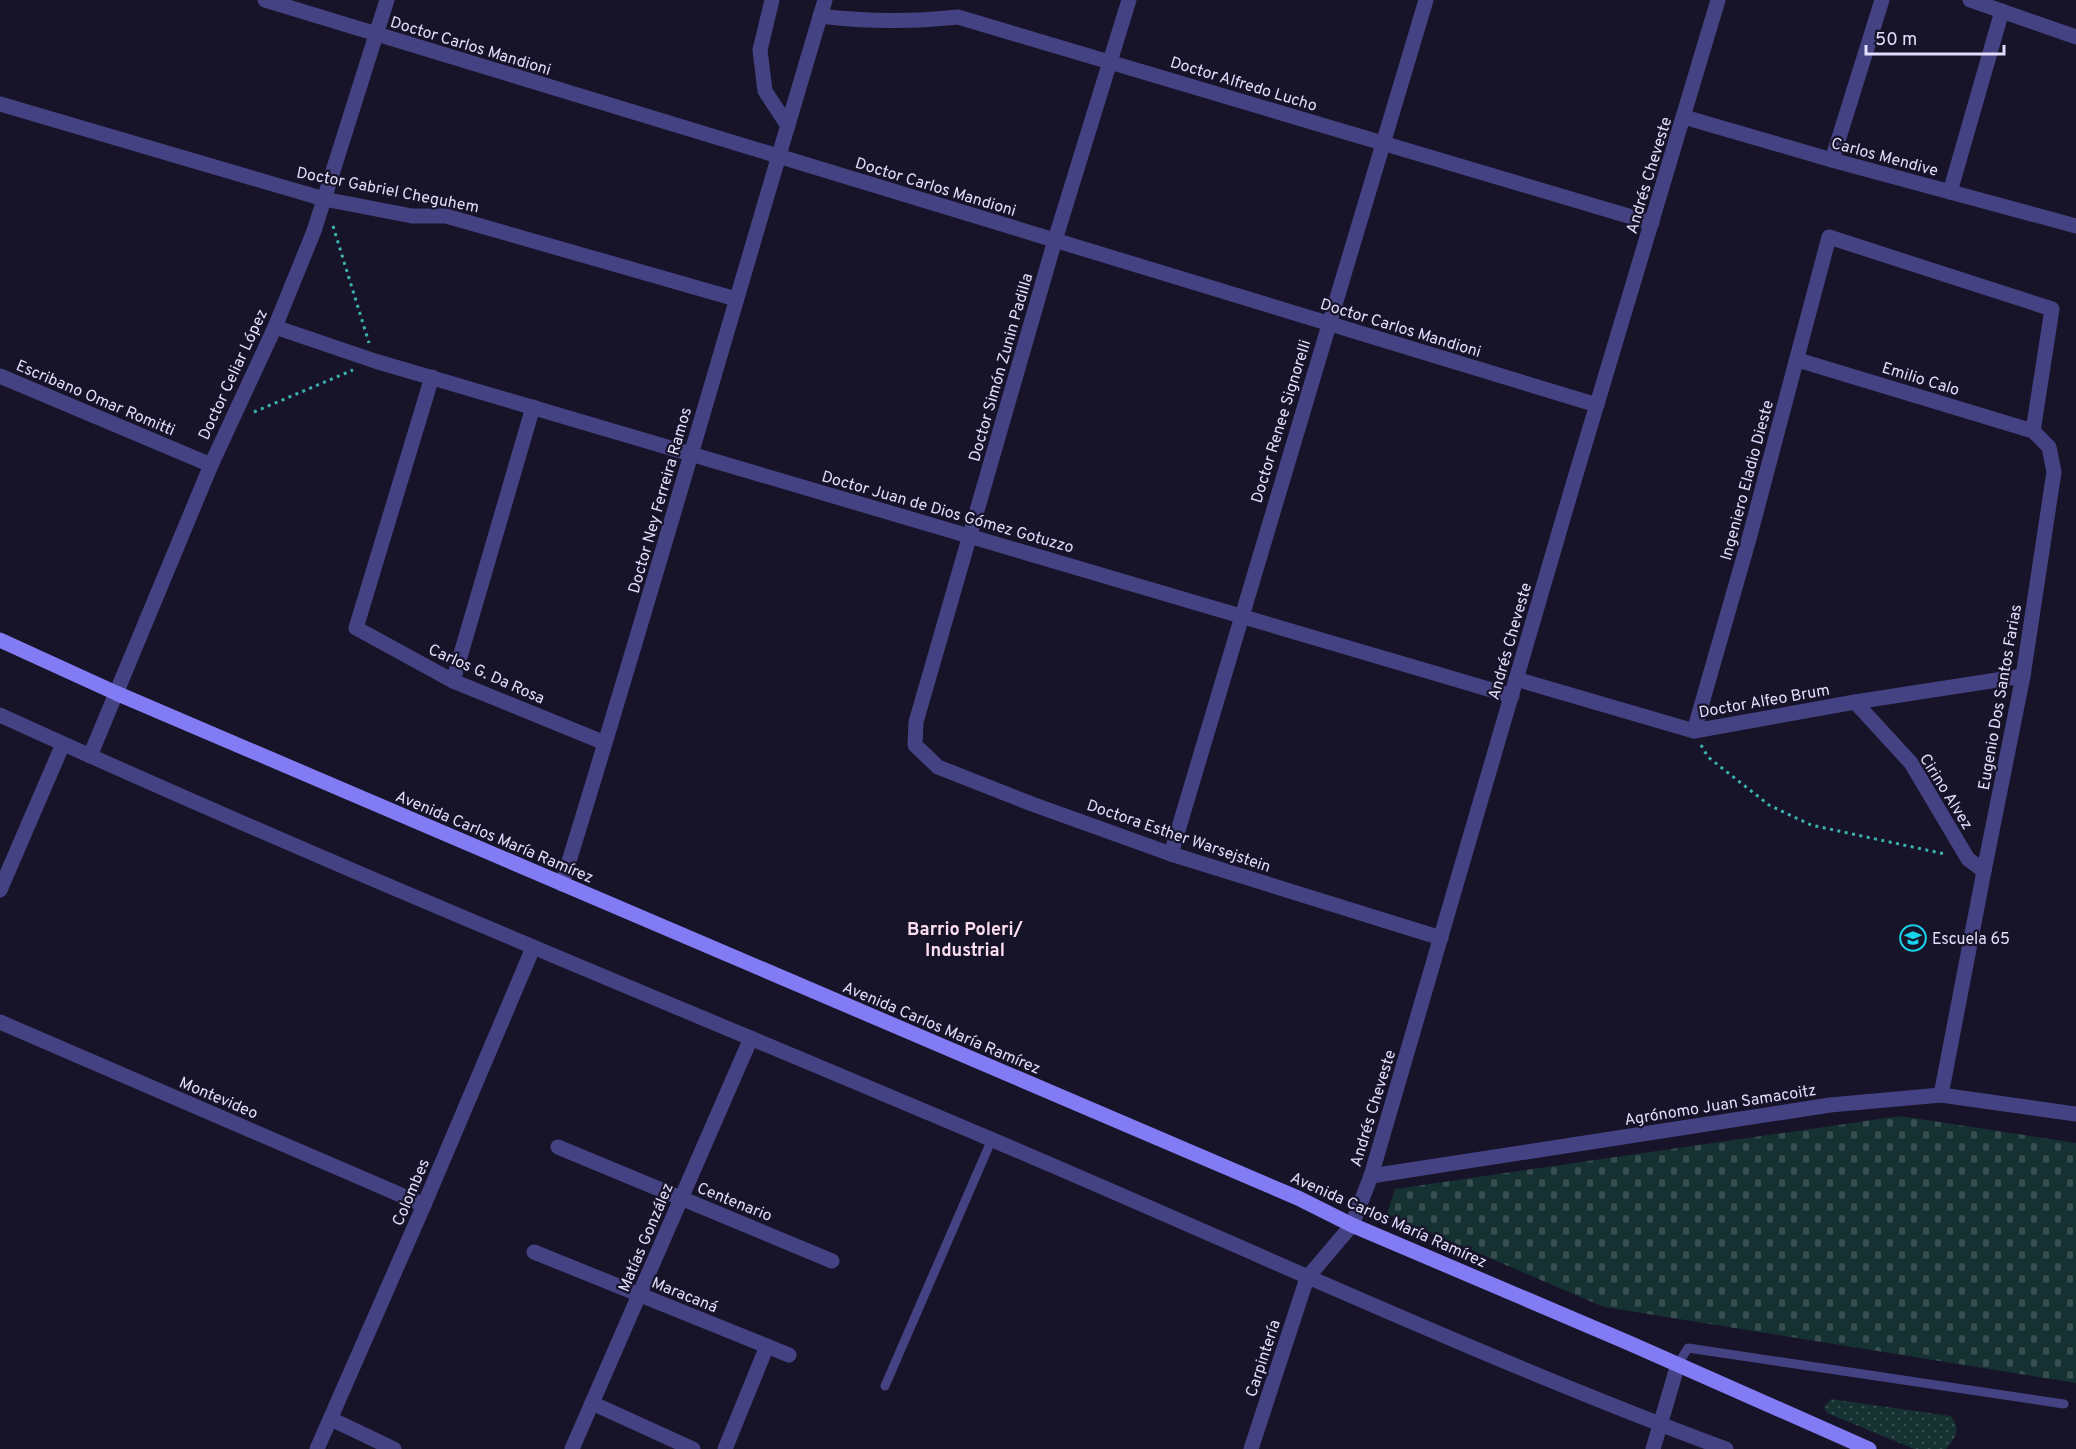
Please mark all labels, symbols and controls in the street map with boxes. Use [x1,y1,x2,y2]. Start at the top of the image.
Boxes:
street label: Doctor Carlos Mandioni [388,13,553,81]
scale bar [1866,18,2004,56]
text: 50 m [1875,29,1917,52]
street label: Doctor Alfredo Lucho [1167,53,1319,117]
street label: Andrés Cheveste [1623,115,1677,236]
street label: Carlos Mendive [1829,134,1940,182]
street label: Doctor Carlos Mandioni [853,154,1018,222]
street label: Doctor Gabriel Cheguhem [295,163,481,218]
street label: Doctor Simón Zunin Padilla [965,271,1038,464]
street label: Doctor Carlos Mandioni [1318,295,1483,363]
street label: Doctor Celiar López [195,306,273,443]
street label: Doctor Renee Signorelli [1248,337,1316,506]
street label: Escribano Omar Romitti [13,356,178,441]
street label: Emilio Calo [1879,359,1962,401]
street label: Ingeniero Eladio Dieste [1717,398,1779,563]
street label: Doctor Ney Ferreira Ramos [625,405,697,596]
street label: Doctor Juan de Dios Gómez Gotuzzo [819,467,1076,559]
street label: Andrés Cheveste [1485,581,1537,703]
street label: Eugenio Dos Santos Farias [1975,603,2027,792]
street label: Carlos G. Da Rosa [425,640,547,709]
street label: Doctor Alfeo Brum [1697,681,1831,723]
street label: Cirino Alvez [1914,750,1976,834]
street label: Avenida Carlos María Ramírez [392,787,596,889]
street label: Doctora Esther Warsejstein [1084,796,1273,878]
district label: Barrio Poleri/ Industrial [907,919,1024,963]
school or university icon: Escuela 65 [1898,923,1928,953]
place label: Escuela 65 [1932,930,2010,950]
street label: Avenida Carlos María Ramírez [839,978,1043,1080]
street label: Andrés Cheveste [1347,1048,1401,1169]
street label: Montevideo [176,1073,261,1124]
street label: Agrónomo Juan Samacoitz [1623,1081,1818,1131]
street label: Colombes [389,1156,435,1229]
street label: Avenida Carlos María Ramírez [1287,1168,1490,1273]
street label: Centenario [694,1179,775,1227]
street label: Matías González [615,1180,679,1295]
street label: Maracaná [648,1274,720,1318]
street label: Carpintería [1242,1317,1286,1400]

